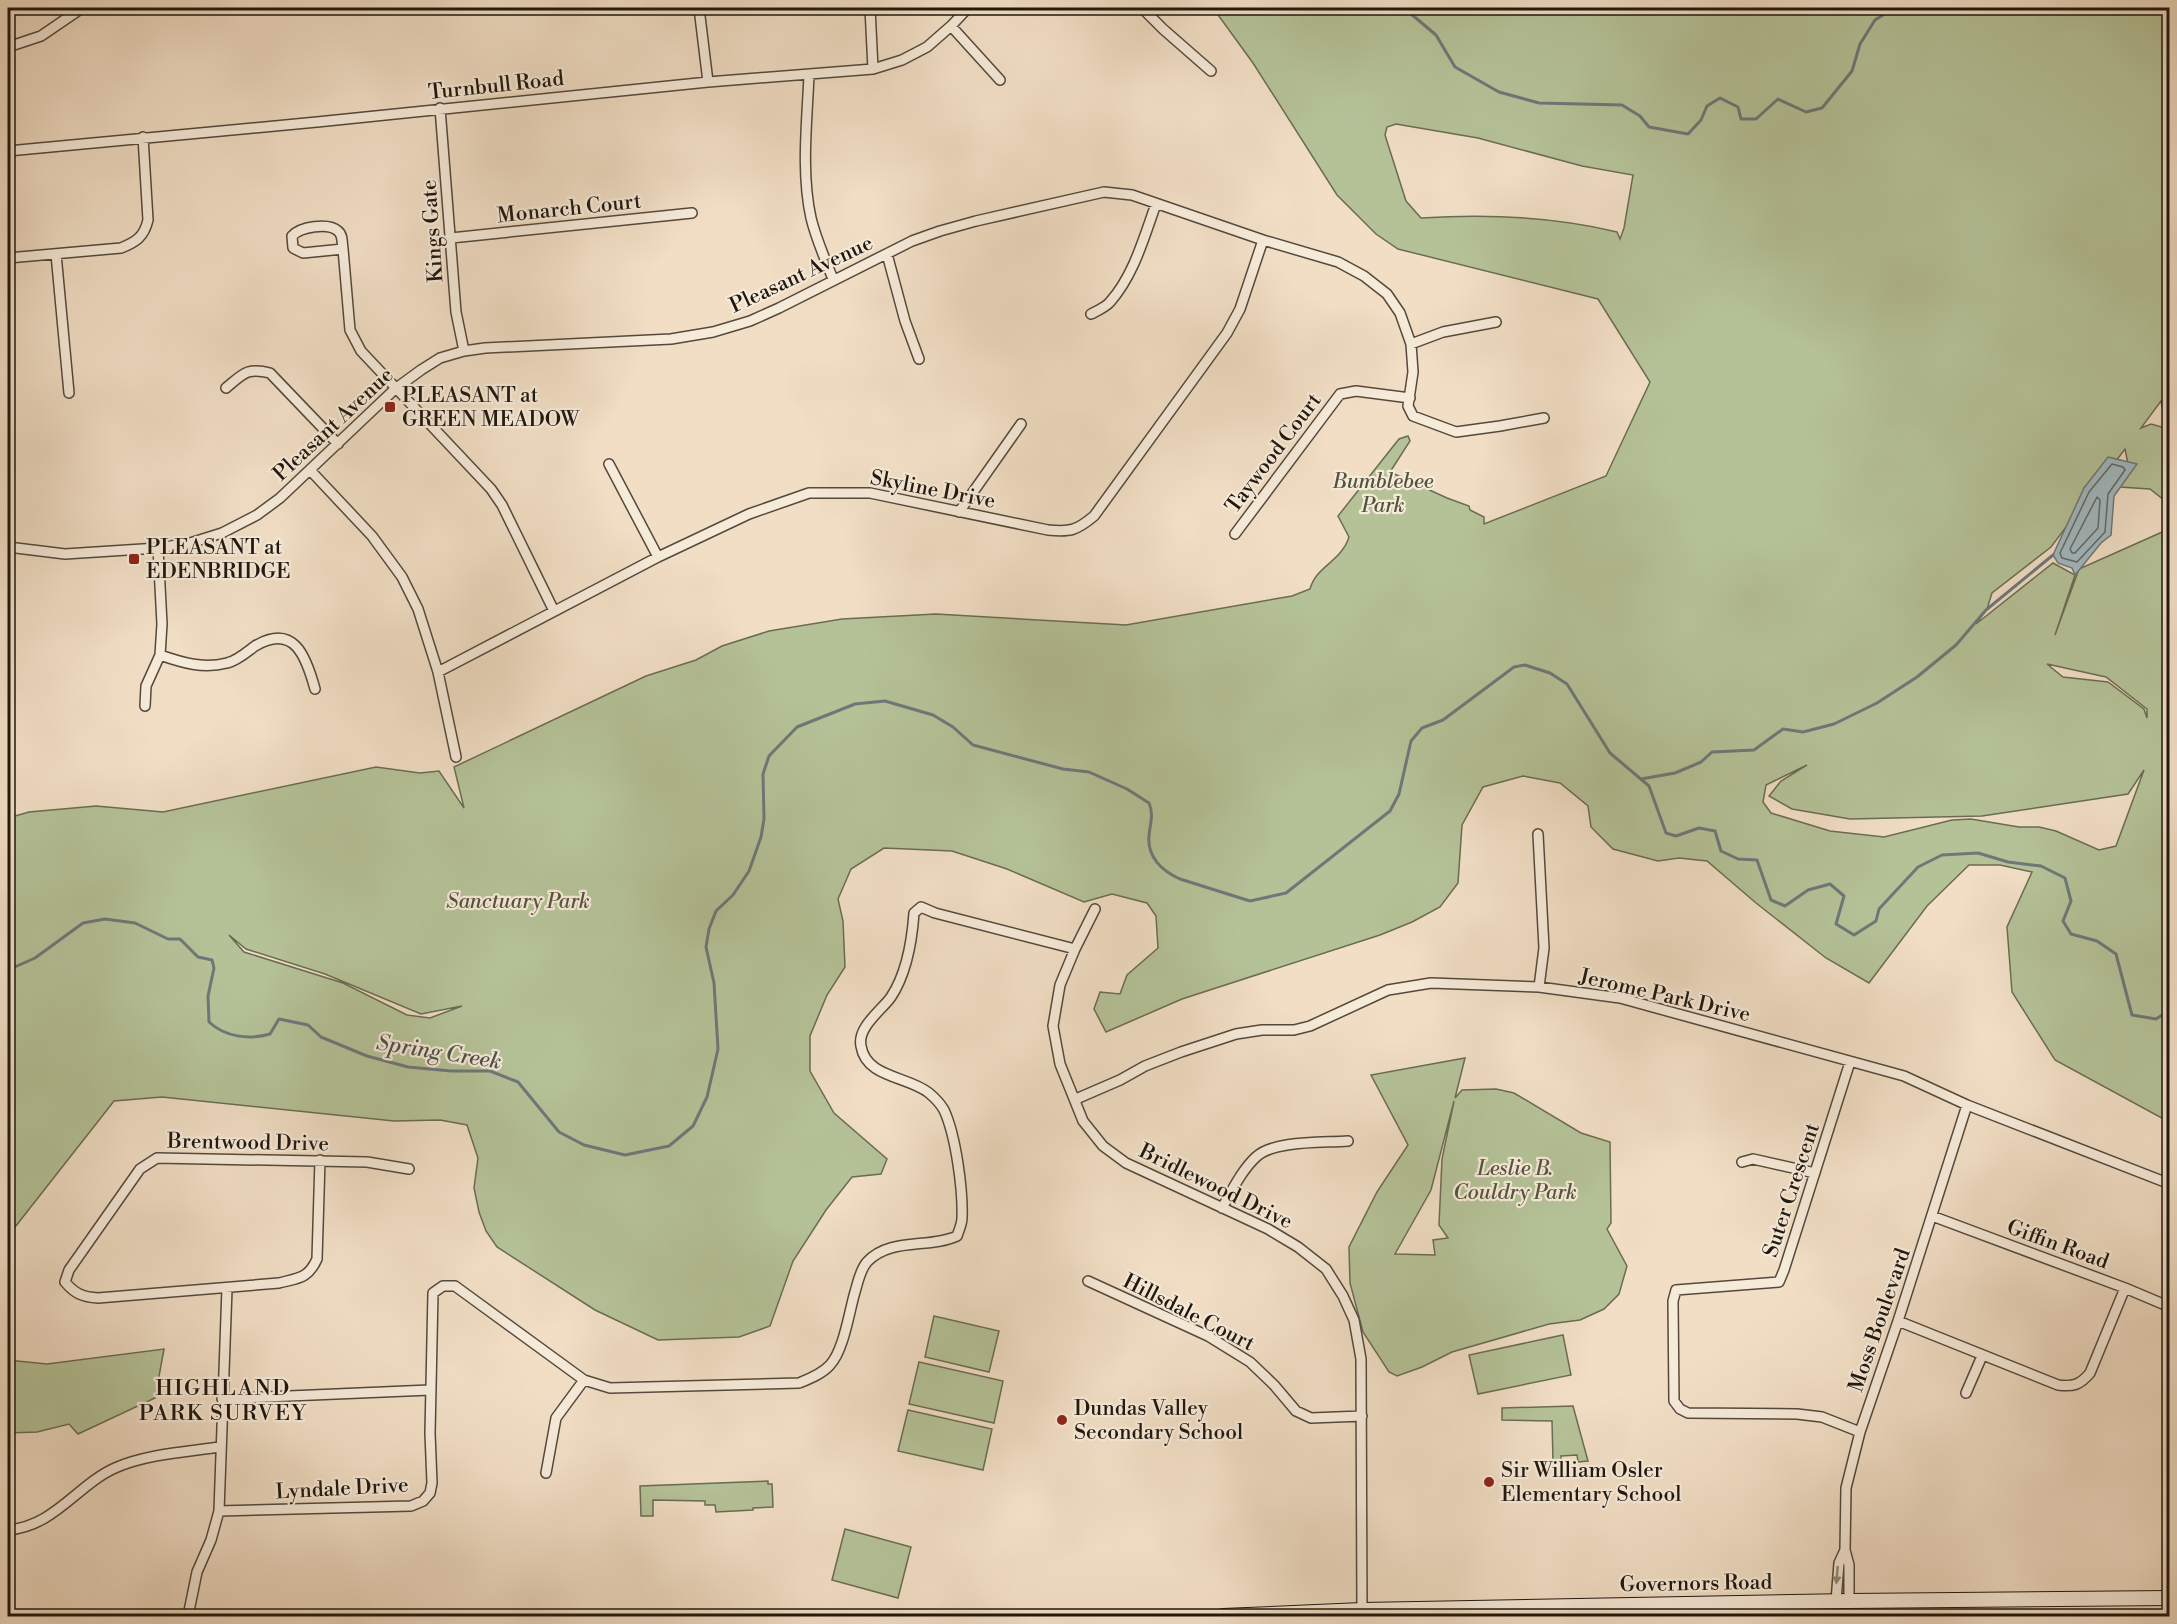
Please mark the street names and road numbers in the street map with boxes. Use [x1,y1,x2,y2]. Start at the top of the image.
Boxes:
street label: Turnbull Road [427,66,565,106]
street label: Kings Gate [416,179,450,283]
street label: Monarch Court [496,188,643,229]
street label: Pleasant Avenue [726,230,877,319]
street label: Pleasant Avenue [268,362,399,487]
street label: Taywood Court [1220,388,1328,519]
street label: Skyline Drive [868,465,998,515]
street label: Jerome Park Drive [1576,963,1753,1028]
street label: Suter Crescent [1758,1119,1826,1261]
street label: Brentwood Drive [166,1129,329,1157]
street label: Bridlewood Drive [1134,1138,1297,1235]
street label: Giffin Road [2003,1214,2112,1275]
street label: Moss Boulevard [1843,1245,1917,1396]
street label: Hillsdale Court [1118,1269,1259,1358]
street label: Lyndale Drive [275,1473,409,1505]
street label: Governors Road [1619,1570,1773,1598]

